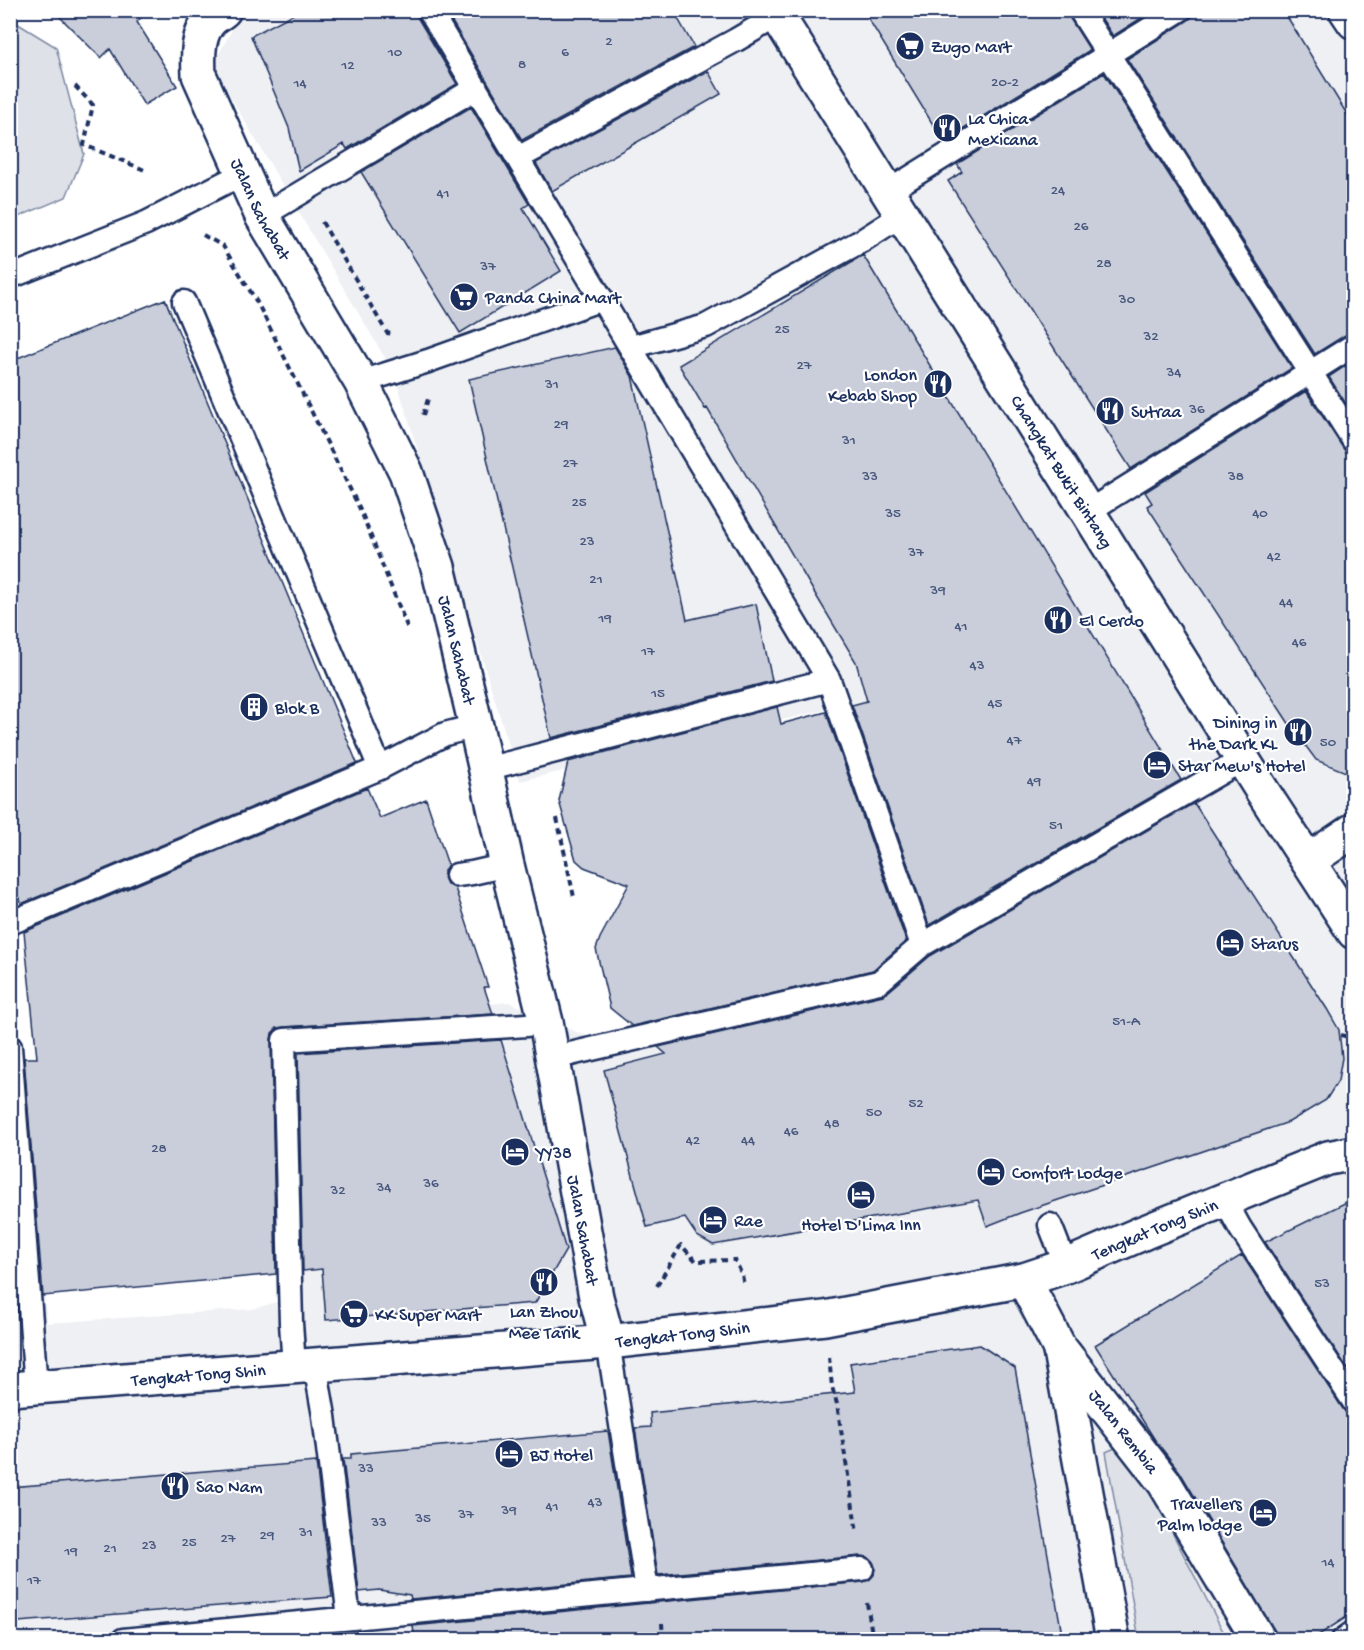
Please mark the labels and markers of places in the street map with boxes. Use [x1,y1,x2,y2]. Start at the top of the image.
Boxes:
supermarket icon: Zugo Mart [894,30,926,62]
place label: Zugo Mart [931,38,1013,59]
place label: La Chica Mexicana [968,110,1039,152]
restaurant icon: La Chica Mexicana [931,112,963,144]
supermarket icon: Panda China Mart [448,281,480,313]
place label: Panda China Mart [484,289,622,310]
place label: London Kebab Shop [828,366,917,408]
restaurant icon: London Kebab Shop [922,368,954,400]
restaurant icon: Sutraa [1094,395,1126,427]
place label: Sutraa [1131,403,1183,424]
restaurant icon: El Cerdo [1042,604,1074,636]
place label: El Cerdo [1079,612,1144,633]
building icon: Blok B [238,691,270,723]
place label: Blok B [274,699,320,720]
place label: Dining in the Dark KL [1189,714,1278,756]
restaurant icon: Dining in the Dark KL [1282,716,1314,748]
hotel icon: Star Mew's Hotel [1141,749,1173,781]
place label: Star Mew's Hotel [1178,757,1306,778]
hotel icon: Starus [1214,927,1246,959]
place label: Starus [1251,935,1300,956]
hotel icon: YY38 [499,1136,531,1168]
place label: YY38 [534,1144,572,1165]
hotel icon: Comfort Lodge [975,1156,1007,1188]
place label: Comfort Lodge [1012,1164,1123,1185]
hotel icon: Hotel D'Lima Inn [845,1179,877,1211]
hotel icon: Rae [697,1204,729,1236]
place label: Rae [734,1212,763,1233]
place label: Hotel D'Lima Inn [801,1216,921,1237]
restaurant icon: Lan Zhou Mee Tarik [528,1266,560,1298]
supermarket icon: KK Super Mart [338,1298,370,1330]
place label: Lan Zhou Mee Tarik [509,1303,581,1345]
place label: KK Super Mart [375,1306,483,1327]
hotel icon: BJ Hotel [493,1438,525,1470]
place label: BJ Hotel [529,1446,593,1467]
restaurant icon: Sao Nam [159,1470,191,1502]
place label: Sao Nam [196,1478,263,1499]
place label: Travellers Palm lodge [1157,1495,1243,1537]
hotel icon: Travellers Palm lodge [1247,1497,1279,1529]

